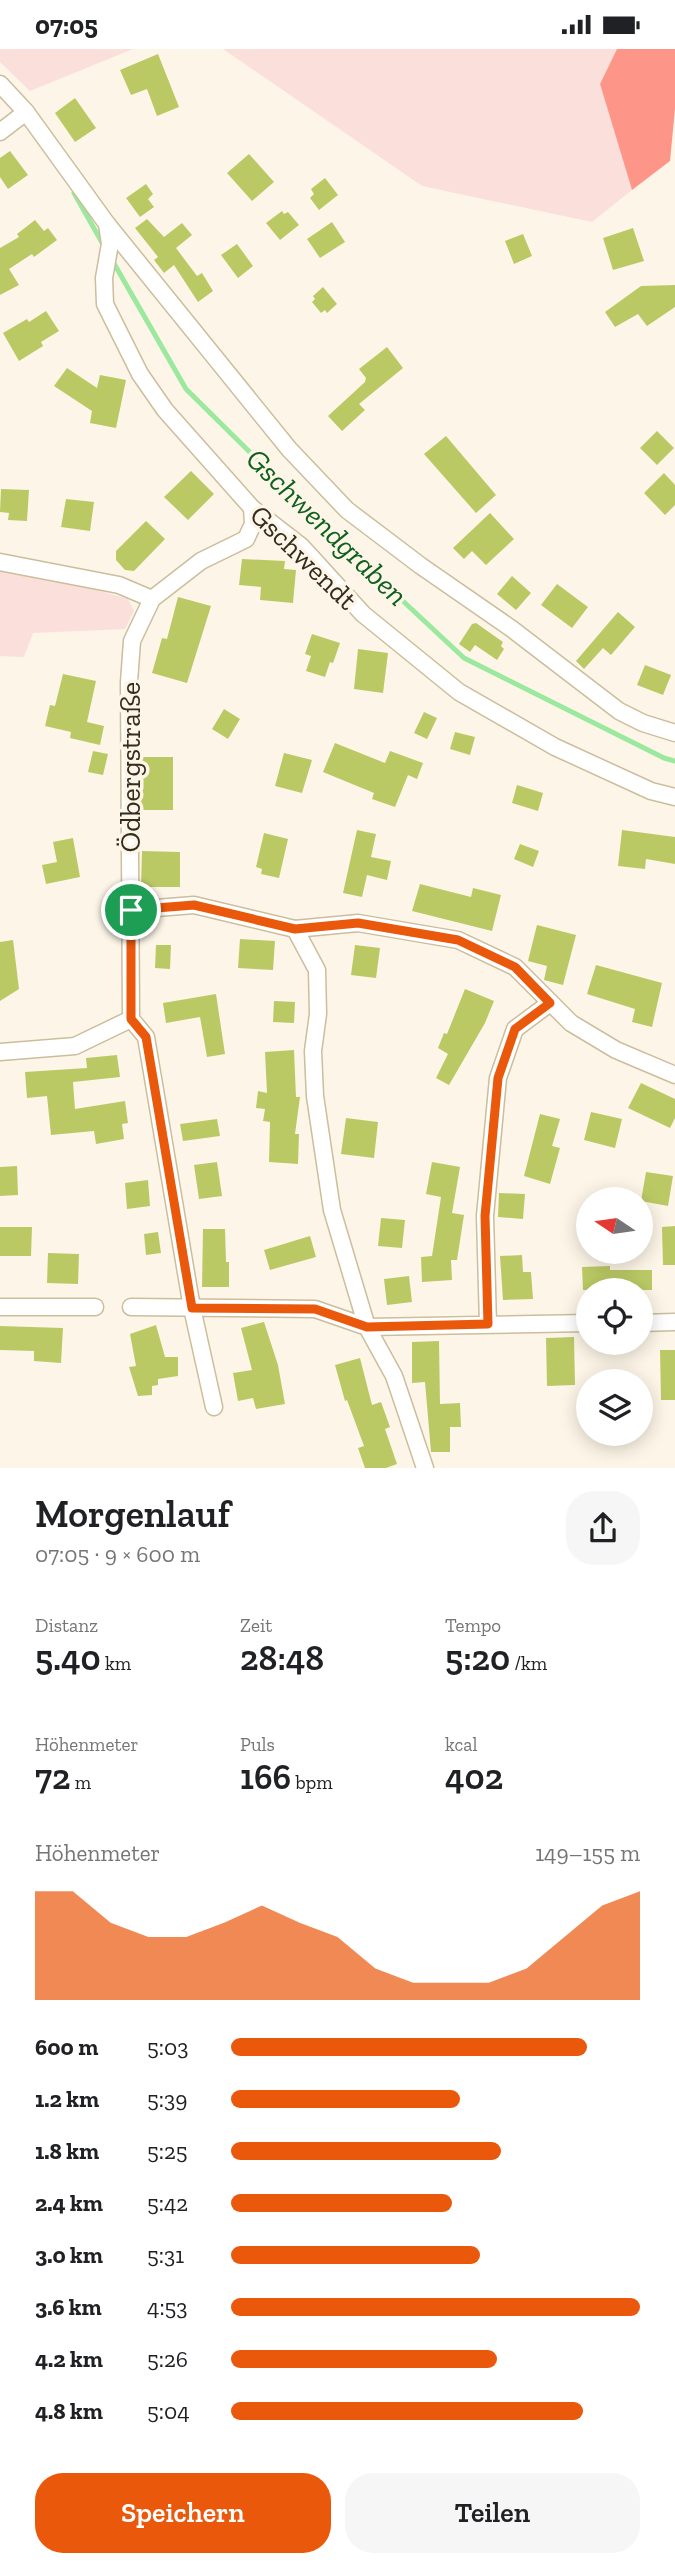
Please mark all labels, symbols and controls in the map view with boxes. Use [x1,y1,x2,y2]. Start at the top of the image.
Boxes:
text: 07:05 [35,9,98,41]
water label: Gschwendgraben [239,441,415,613]
street label: Gschwendt [243,498,364,617]
street label: Ödbergstraße [114,682,147,852]
pin [101,880,161,940]
icon: arrive [112,891,150,929]
north arrow [576,1187,653,1263]
map controls [576,1187,653,1446]
button: locate [576,1278,653,1355]
button: layers [576,1369,653,1446]
text: Morgenlauf [35,1491,230,1537]
button: share [566,1491,640,1565]
text: 07:05 · 9 × 600 m [35,1540,200,1568]
text: Distanz [35,1614,98,1637]
text: Zeit [240,1614,272,1637]
text: Tempo [445,1614,501,1637]
text: 5.40 [35,1637,101,1679]
text: 28:48 [240,1637,324,1679]
text: 5:20 [445,1637,510,1679]
text: km [101,1652,131,1675]
text: /km [510,1652,547,1675]
text: Höhenmeter [35,1733,138,1756]
text: Puls [240,1733,275,1756]
text: kcal [445,1733,478,1756]
text: 72 [35,1756,71,1798]
text: 166 [240,1756,291,1798]
text: 402 [445,1756,503,1798]
text: m [71,1771,91,1794]
text: bpm [291,1771,333,1794]
text: Höhenmeter [35,1839,160,1867]
text: 149–155 m [535,1839,640,1867]
text: 600 m [35,2033,98,2061]
text: 5:03 [147,2033,188,2061]
text: 1.2 km [35,2085,99,2113]
text: 5:39 [147,2085,187,2113]
text: 1.8 km [35,2137,99,2165]
text: 5:25 [147,2137,188,2165]
text: 2.4 km [35,2189,103,2217]
text: 5:42 [147,2189,188,2217]
text: 3.0 km [35,2241,103,2269]
text: 5:31 [147,2241,184,2269]
text: 3.6 km [35,2293,102,2321]
text: 4:53 [147,2293,188,2321]
text: 4.2 km [35,2345,103,2373]
text: 5:26 [147,2345,188,2373]
text: 4.8 km [35,2397,103,2425]
text: 5:04 [147,2397,190,2425]
button: Speichern [35,2473,331,2553]
button: Teilen [345,2473,640,2553]

